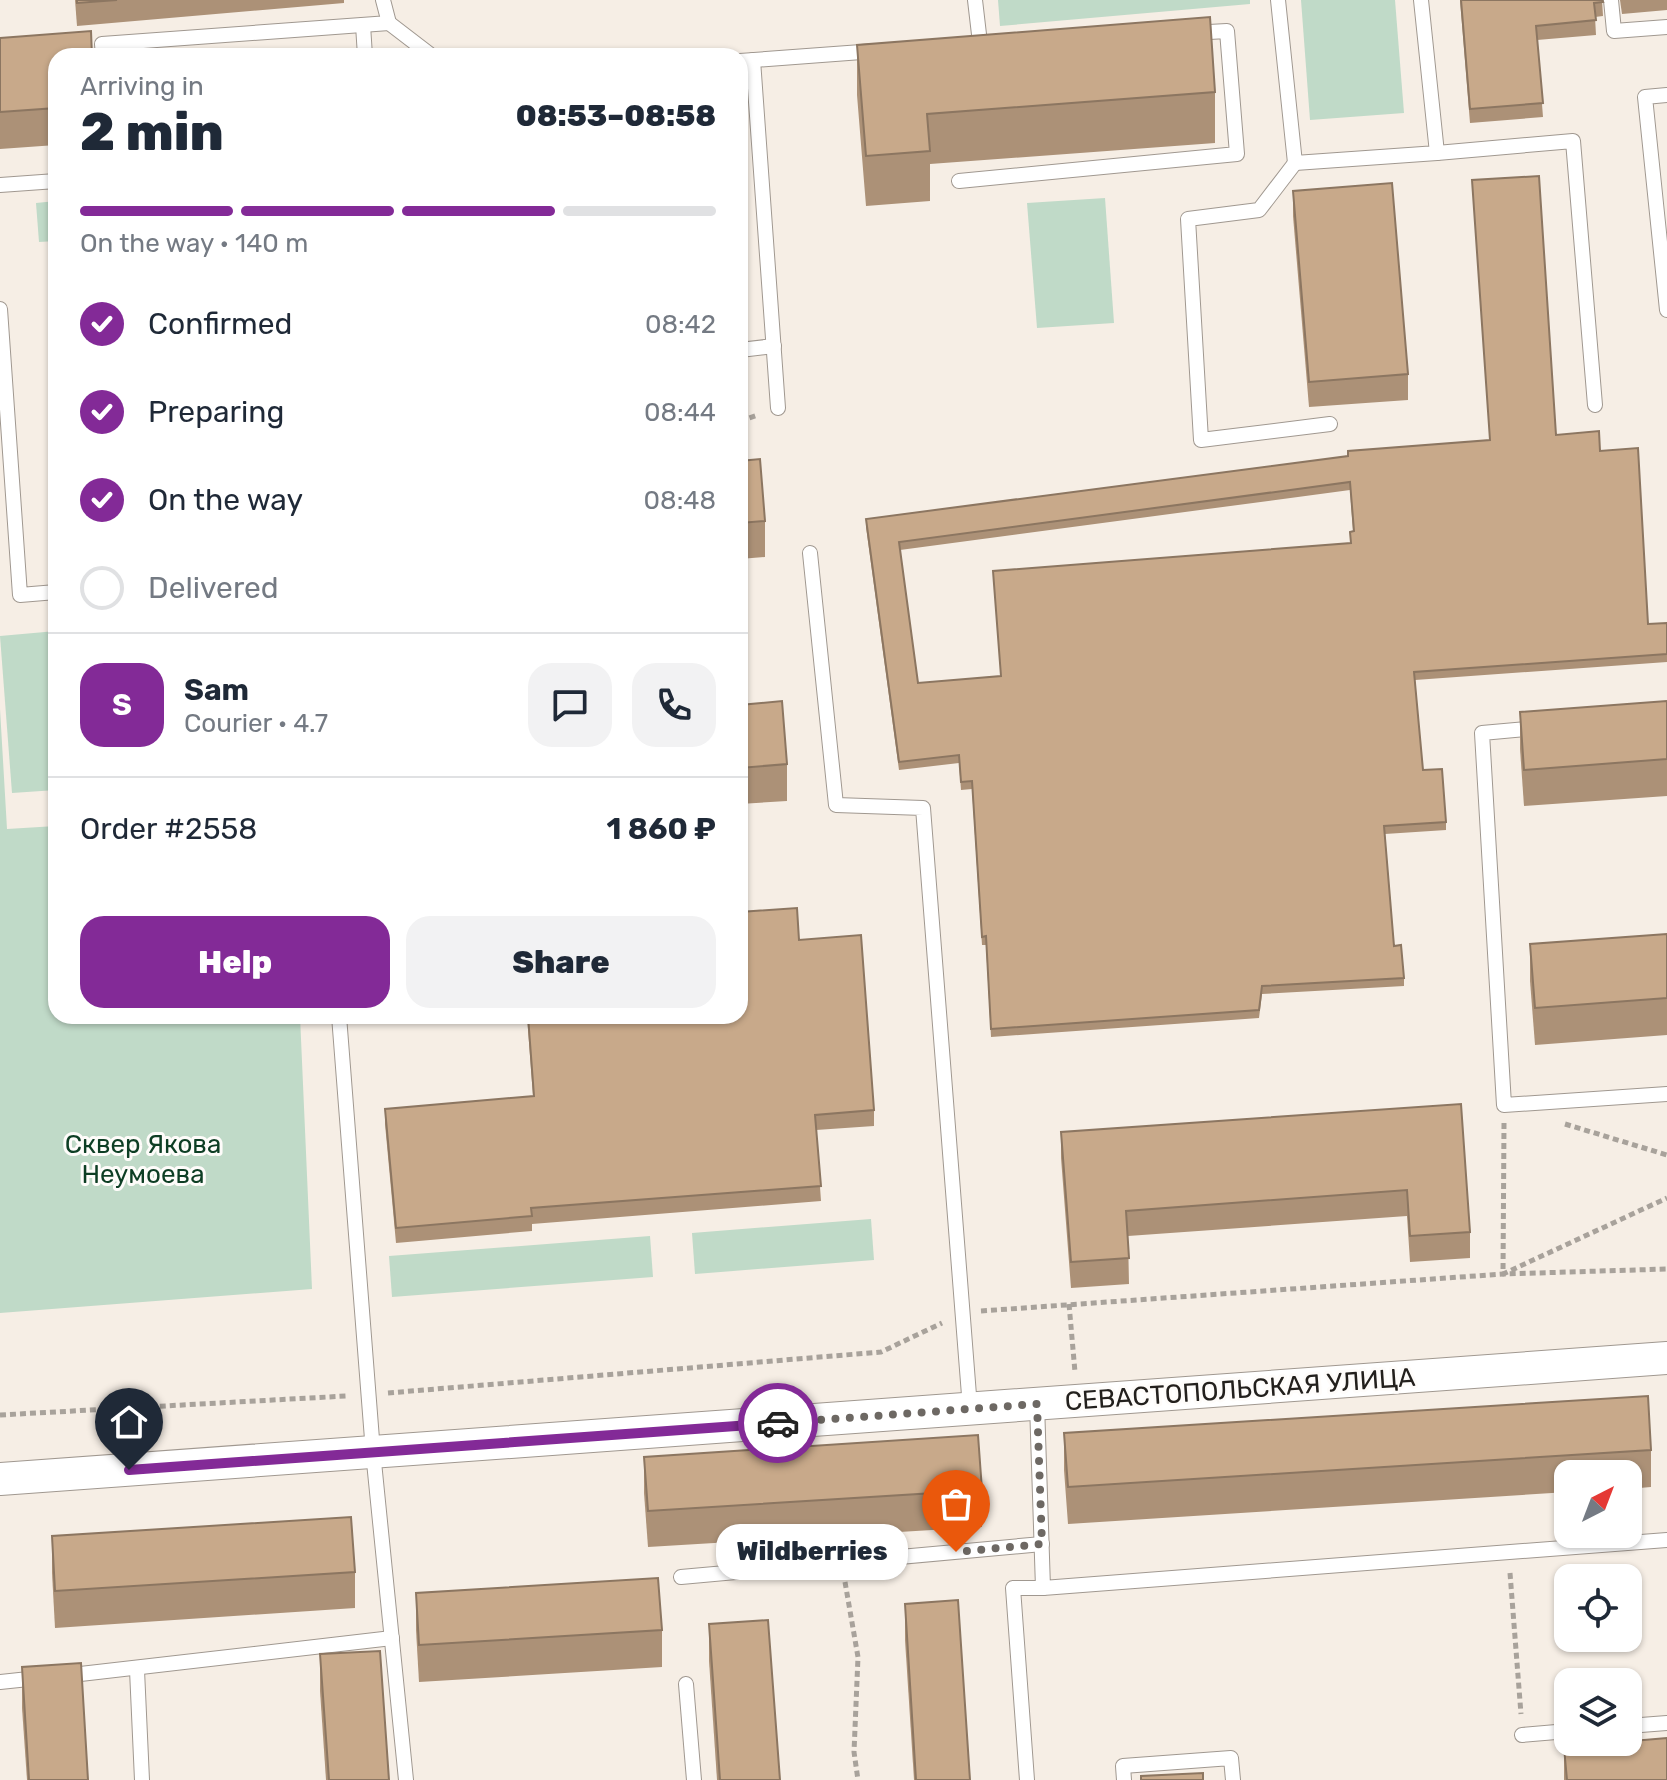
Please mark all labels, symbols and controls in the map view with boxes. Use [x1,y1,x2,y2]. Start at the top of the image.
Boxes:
text: Arriving in [80,71,204,102]
text: 08:53–08:58 [516,98,716,134]
text: 2 min [80,101,224,163]
text: On the way · 140 m [80,228,308,259]
icon: check [80,302,124,346]
text: Confirmed [148,306,292,342]
text: 08:42 [645,309,716,340]
icon: check [80,390,124,434]
text: Preparing [148,394,284,430]
text: 08:44 [644,397,716,428]
icon: check [80,478,124,522]
text: On the way [148,482,303,518]
text: 08:48 [644,485,716,516]
text: Delivered [148,570,279,606]
button: chat [528,663,612,747]
button: phone [632,663,716,747]
text: Sam [184,672,249,708]
text: S [112,687,132,723]
text: Courier · 4.7 [184,708,328,739]
text: Order #2558 [80,811,257,847]
text: 1 860 ₽ [606,811,716,847]
button: Help [80,916,390,1008]
button: Share [406,916,716,1008]
park label: Сквер Якова Неумоева [65,1129,221,1190]
street label: СЕВАСТОПОЛЬСКАЯ УЛИЦА [1064,1362,1416,1417]
courier [738,1383,818,1463]
pin [95,1388,163,1470]
icon: home [107,1400,151,1444]
icon: car [756,1401,800,1445]
north arrow [1554,1460,1642,1548]
map controls [1554,1460,1642,1756]
pin [922,1470,990,1552]
icon: bag [934,1482,978,1526]
callout: Wildberries [716,1524,908,1580]
text: Wildberries [736,1536,888,1567]
button: locate [1554,1564,1642,1652]
button: layers [1554,1668,1642,1756]

